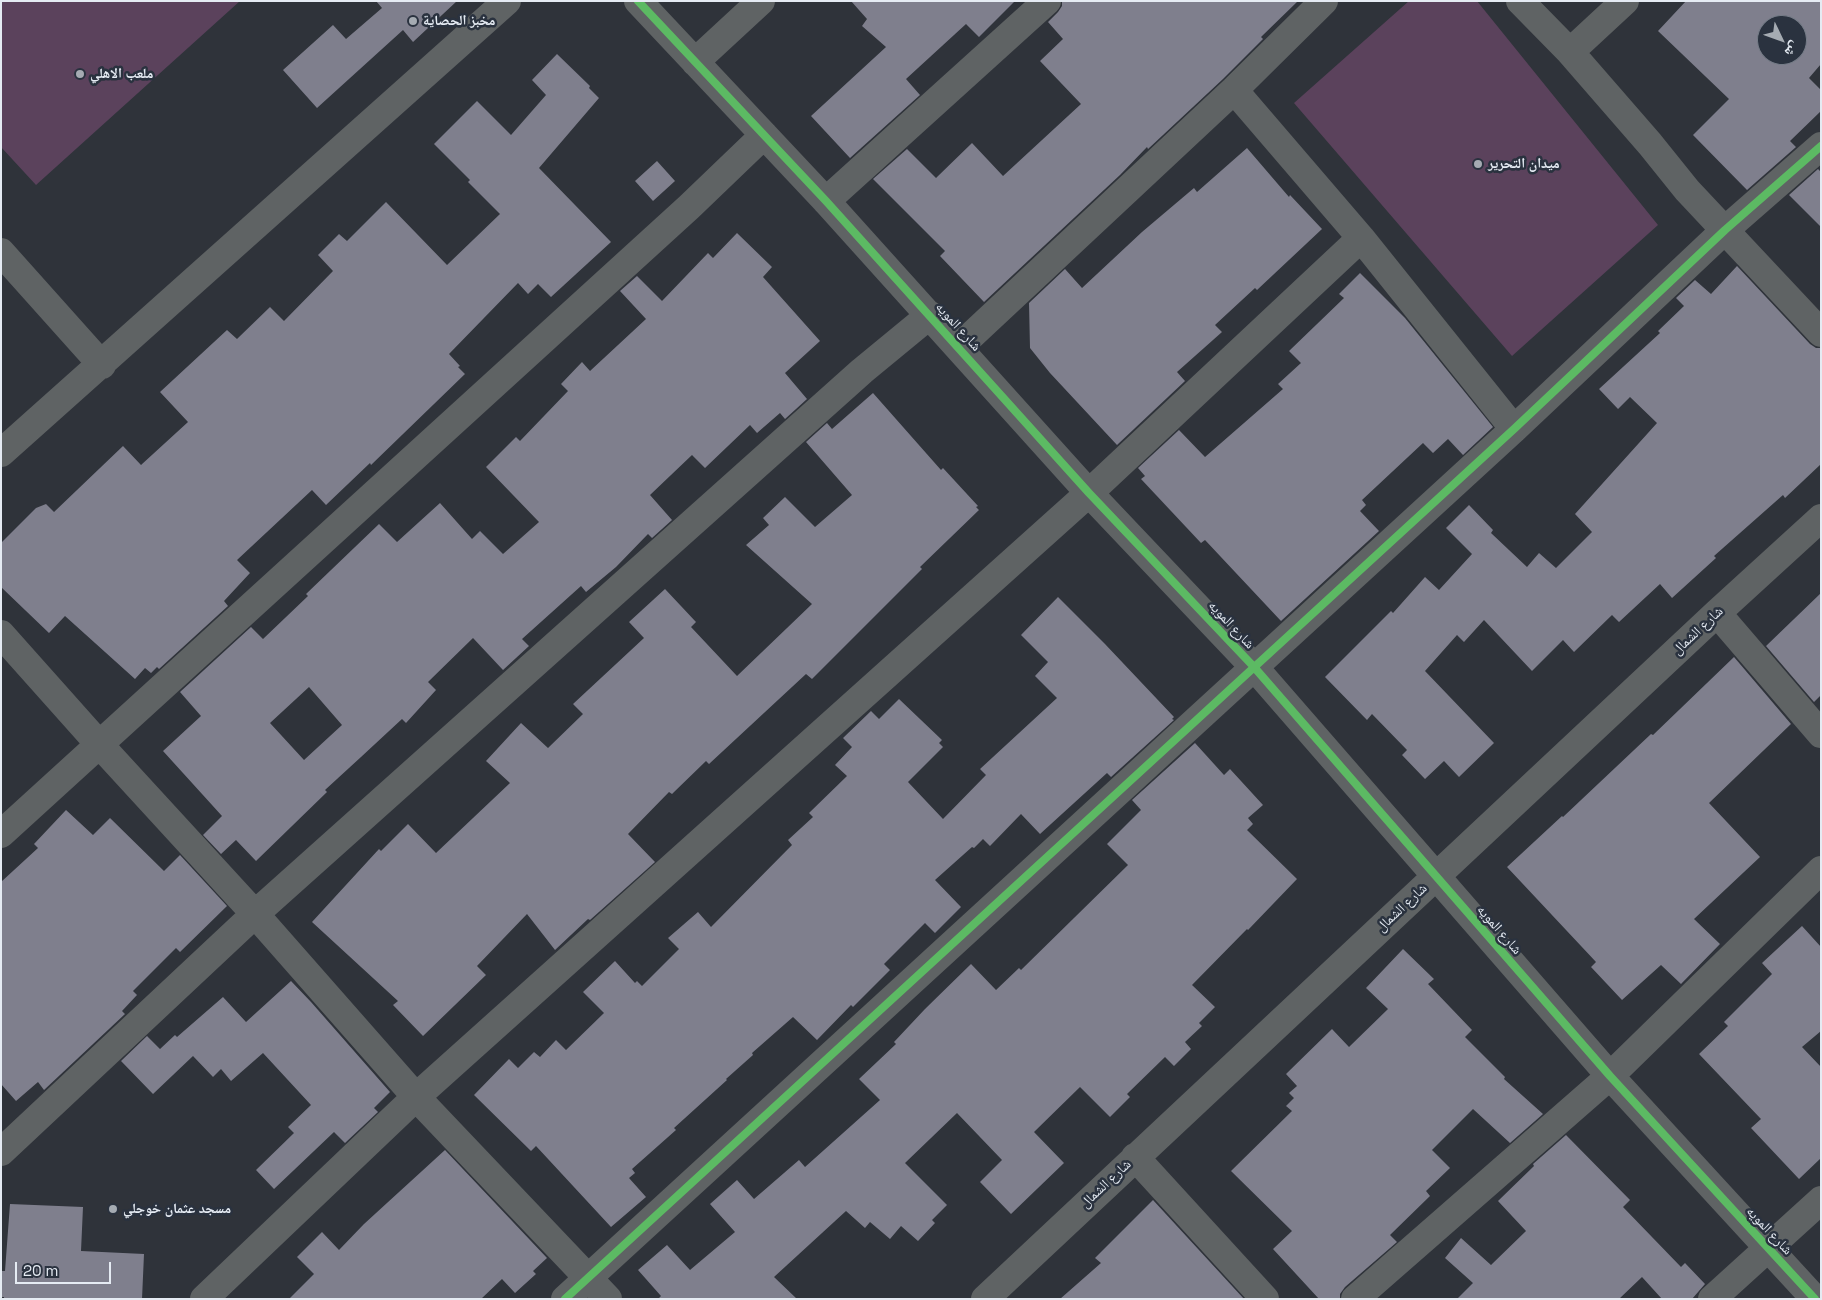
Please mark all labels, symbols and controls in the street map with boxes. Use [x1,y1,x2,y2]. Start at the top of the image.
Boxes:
place label: مخبز الحصاية [423,13,495,29]
marker: مخبز الحصاية [407,15,419,27]
north arrow [1757,15,1807,65]
text: ش [1781,38,1804,61]
place label: ملعب الاهلي [90,66,153,82]
marker: ملعب الاهلي [74,68,86,80]
place label: ميدان التحرير [1488,156,1560,172]
marker: ميدان التحرير [1472,158,1484,170]
street label: شارع المويه [932,299,984,355]
street label: شارع المويه [1204,597,1258,653]
street label: شارع الشمال [1669,603,1727,659]
street label: شارع الشمال [1373,880,1431,936]
street label: شارع المويه [1473,902,1525,958]
street label: شارع الشمال [1077,1156,1135,1212]
place label: مسجد عثمان خوجلي [123,1201,231,1217]
marker: مسجد عثمان خوجلي [107,1203,119,1215]
street label: شارع المويه [1742,1203,1796,1259]
scale bar [18,1252,114,1284]
text: 20 m [23,1261,58,1280]

